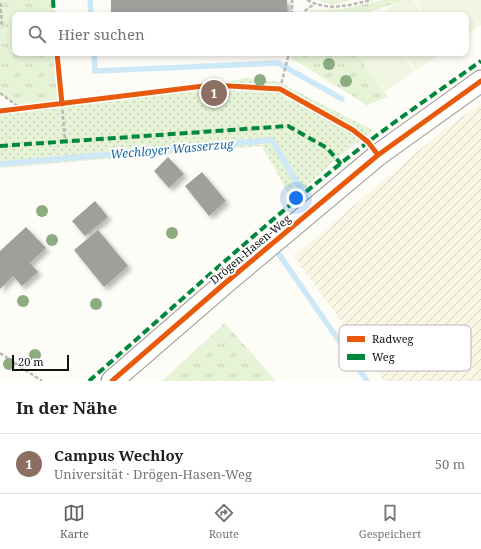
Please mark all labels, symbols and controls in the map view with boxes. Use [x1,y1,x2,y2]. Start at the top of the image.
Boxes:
search box [12,12,469,56]
icon: search [26,23,48,45]
text: Hier suchen [58,24,145,44]
pin: 1 [201,78,227,108]
water label: Wechloyer Wasserzug [110,135,236,163]
your location [286,188,306,208]
street label: Drögen-Hasen-Weg [207,211,293,287]
legend [339,325,471,371]
text: Radweg [372,331,414,346]
text: Weg [372,349,395,364]
scale bar [12,353,69,372]
text: 20 m [18,354,44,369]
text: In der Nähe [16,396,117,419]
text: Campus Wechloy [54,445,183,465]
text: 1 [25,455,33,473]
text: 50 m [435,455,465,473]
text: Universität · Drögen-Hasen-Weg [54,465,252,483]
tab: Karte [60,502,89,541]
tab: Route [209,502,239,541]
tab: Gespeichert [359,502,421,541]

